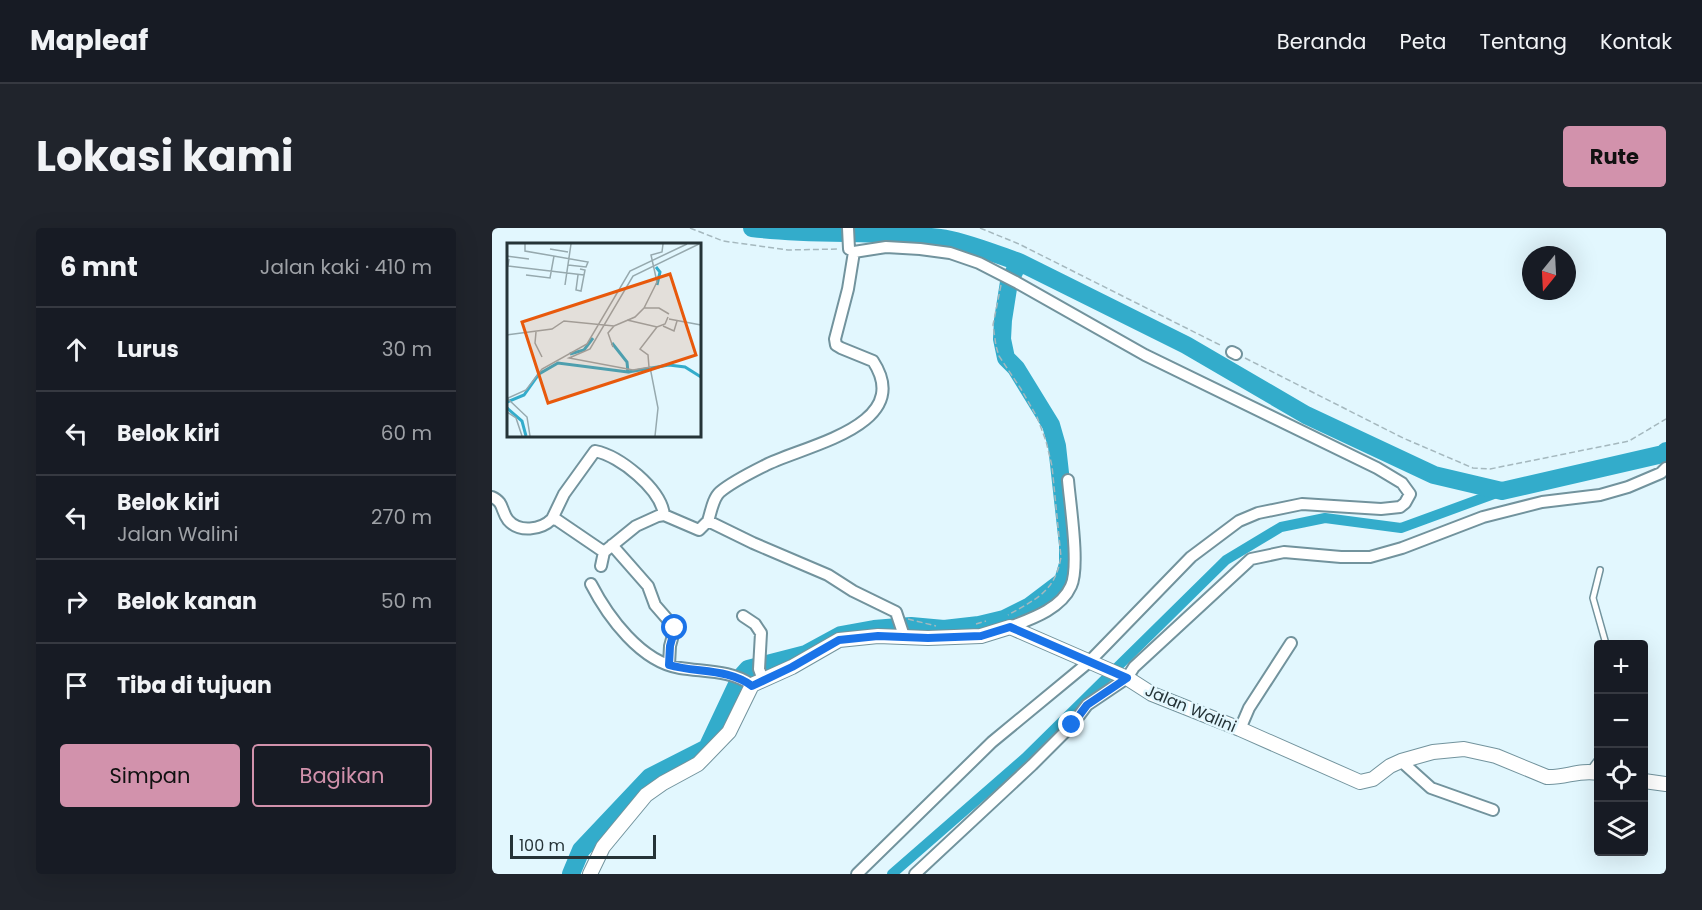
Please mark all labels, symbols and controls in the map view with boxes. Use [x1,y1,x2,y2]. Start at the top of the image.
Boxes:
text: Mapleaf [30,21,148,60]
text: Beranda [1277,27,1367,56]
text: Peta [1400,27,1447,56]
text: Tentang [1480,27,1567,56]
text: Kontak [1600,27,1672,56]
button: Rute [1563,126,1666,187]
text: Lokasi kami [36,127,293,186]
inset map [507,243,700,436]
north arrow [1522,246,1576,300]
text: 6 mnt [60,249,138,285]
text: Jalan kaki · 410 m [260,253,432,281]
icon: ahead [60,333,93,366]
text: Lurus [117,334,179,365]
text: 30 m [382,335,432,363]
icon: left [60,417,93,450]
text: Belok kiri [117,418,220,449]
text: 60 m [381,419,432,447]
text: Belok kiri [117,487,220,518]
icon: left [60,501,93,534]
text: 270 m [371,503,432,531]
text: Jalan Walini [117,520,238,548]
icon: right [60,585,93,618]
text: Belok kanan [117,586,257,617]
text: 50 m [381,587,432,615]
route start [661,614,687,640]
map controls [1594,640,1648,856]
button: + [1594,640,1648,694]
icon: arrive [60,669,93,702]
text: Tiba di tujuan [117,670,272,701]
street label: Jalan Walini [1142,679,1240,738]
button: − [1594,694,1648,748]
route end [1058,711,1084,737]
button: Simpan [60,744,240,807]
button: Bagikan [252,744,432,807]
button: locate [1594,748,1648,802]
button: layers [1594,802,1648,856]
scale bar [510,832,656,860]
text: 100 m [519,834,565,857]

